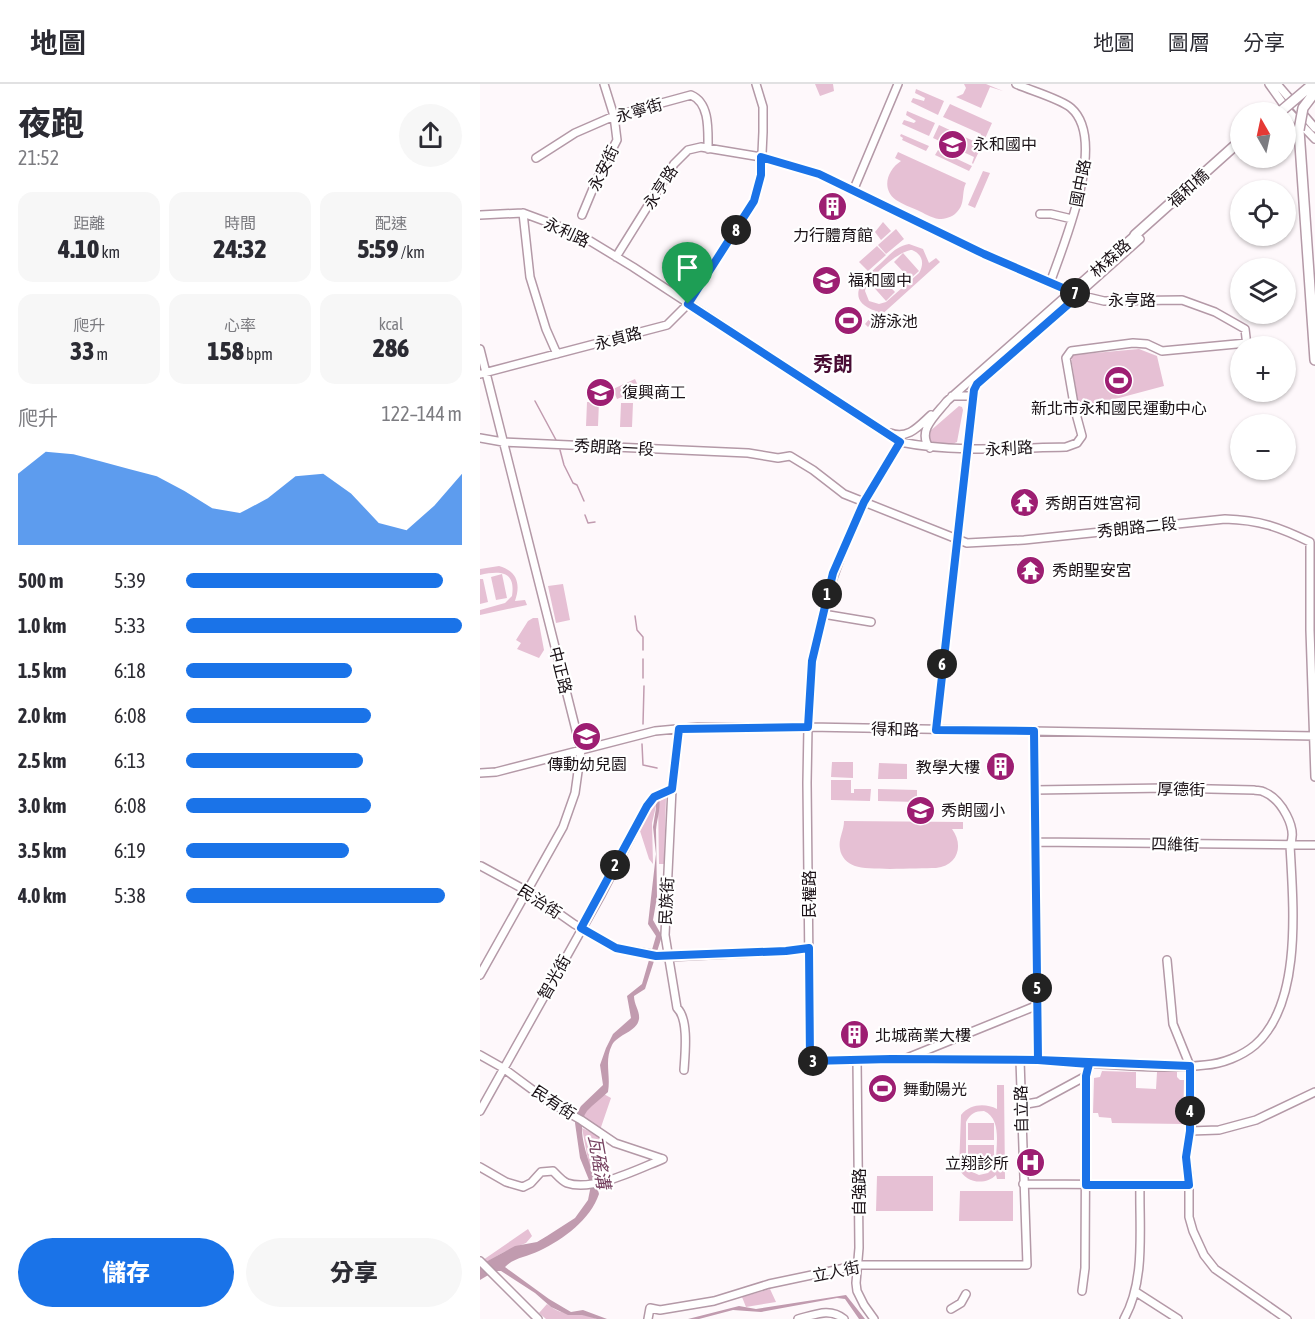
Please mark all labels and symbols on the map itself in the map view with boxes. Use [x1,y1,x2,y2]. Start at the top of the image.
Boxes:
street label: 永寧街 [613,95,665,125]
north arrow [1230,102,1296,168]
school or university icon: 永和國中 [936,128,968,160]
place label: 永和國中 [973,135,1037,153]
street label: 永安街 [584,142,622,194]
street label: 國中路 [1067,158,1093,208]
street label: 永亨路 [639,162,681,212]
street label: 福和橋 [1164,165,1212,211]
building icon: 力行體育館 [817,191,849,223]
street label: 永利路 [541,214,593,250]
pin: 8 [721,215,751,245]
place label: 力行體育館 [793,226,873,244]
street label: 林森路 [1086,235,1134,281]
pin [662,242,713,304]
school or university icon: 福和國中 [811,264,843,296]
place label: 福和國中 [848,271,912,289]
pin: 7 [1060,278,1090,308]
street label: 永亨路 [1108,291,1156,309]
sports icon: 游泳池 [833,305,865,337]
place label: 游泳池 [870,312,918,330]
street label: 永貞路 [592,323,644,353]
district label: 秀朗 [813,352,853,375]
sports icon: 新北市永和國民運動中心 [1103,364,1135,396]
school or university icon: 復興商工 [585,376,617,408]
place label: 復興商工 [622,383,686,401]
place label: 新北市永和國民運動中心 [1031,399,1207,417]
street label: 秀朗路一段 [574,436,654,458]
street label: 永利路 [985,438,1033,458]
temple icon: 秀朗百姓宮祠 [1008,487,1040,519]
place label: 秀朗百姓宮祠 [1045,494,1141,512]
street label: 秀朗路二段 [1096,514,1178,540]
temple icon: 秀朗聖安宮 [1015,554,1047,586]
place label: 秀朗聖安宮 [1052,561,1132,579]
pin: 1 [812,579,842,609]
street label: 中正路 [546,645,576,695]
pin: 6 [927,649,957,679]
school or university icon: 傳動幼兒園 [571,720,603,752]
street label: 得和路 [871,720,919,738]
building icon: 教學大樓 [985,751,1017,783]
place label: 傳動幼兒園 [547,755,627,773]
place label: 教學大樓 [916,758,980,776]
street label: 厚德街 [1157,780,1205,798]
school or university icon: 秀朗國小 [904,794,936,826]
place label: 秀朗國小 [941,801,1005,819]
street label: 四維街 [1151,835,1199,853]
pin: 2 [600,850,630,880]
street label: 民權路 [800,870,818,918]
street label: 民族街 [656,877,676,925]
street label: 民治街 [515,880,565,922]
street label: 智光街 [534,952,574,1002]
pin: 5 [1022,973,1052,1003]
building icon: 北城商業大樓 [838,1019,870,1051]
place label: 北城商業大樓 [875,1026,971,1044]
pin: 3 [798,1046,828,1076]
sports icon: 舞動陽光 [866,1073,898,1105]
place label: 舞動陽光 [903,1080,967,1098]
street label: 民有街 [529,1081,579,1123]
street label: 自立路 [1012,1085,1030,1133]
pin: 4 [1175,1096,1205,1126]
water label: 瓦磘溝 [584,1134,615,1193]
hospital icon: 立翔診所 [1014,1147,1046,1179]
place label: 立翔診所 [945,1154,1009,1172]
street label: 自強路 [850,1168,868,1216]
street label: 立人街 [811,1258,861,1284]

